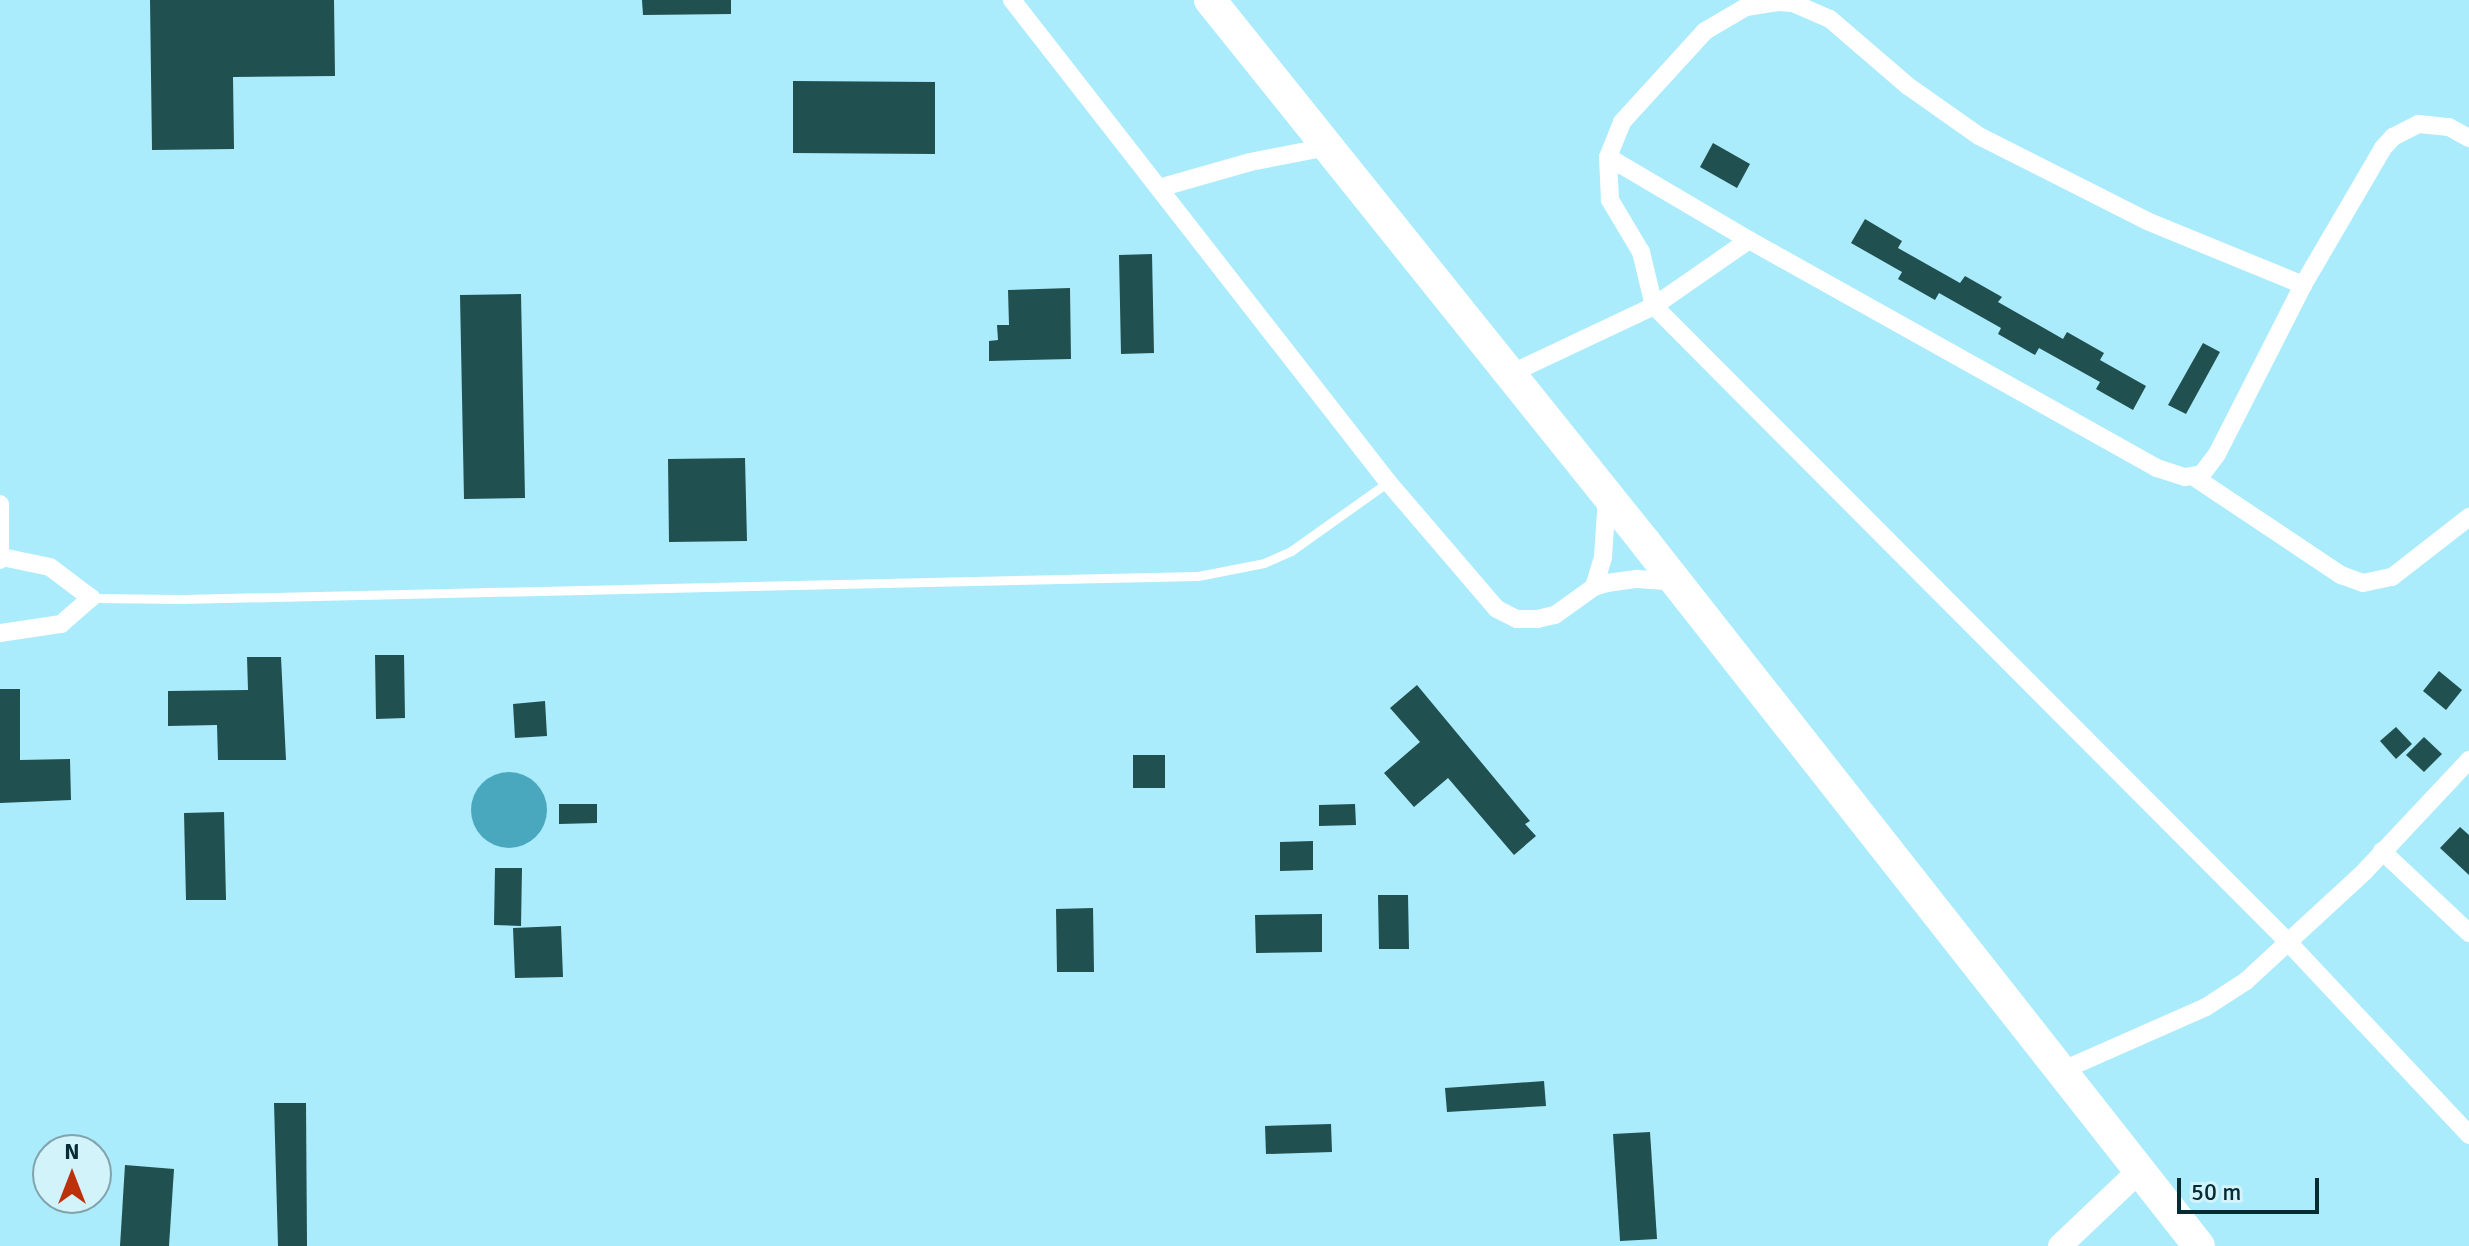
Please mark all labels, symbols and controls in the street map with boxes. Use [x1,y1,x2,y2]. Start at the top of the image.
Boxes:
north arrow [32,1134,112,1214]
text: N [64,1138,80,1165]
scale bar [2181,1162,2323,1212]
text: 50 m [2191,1177,2241,1207]

